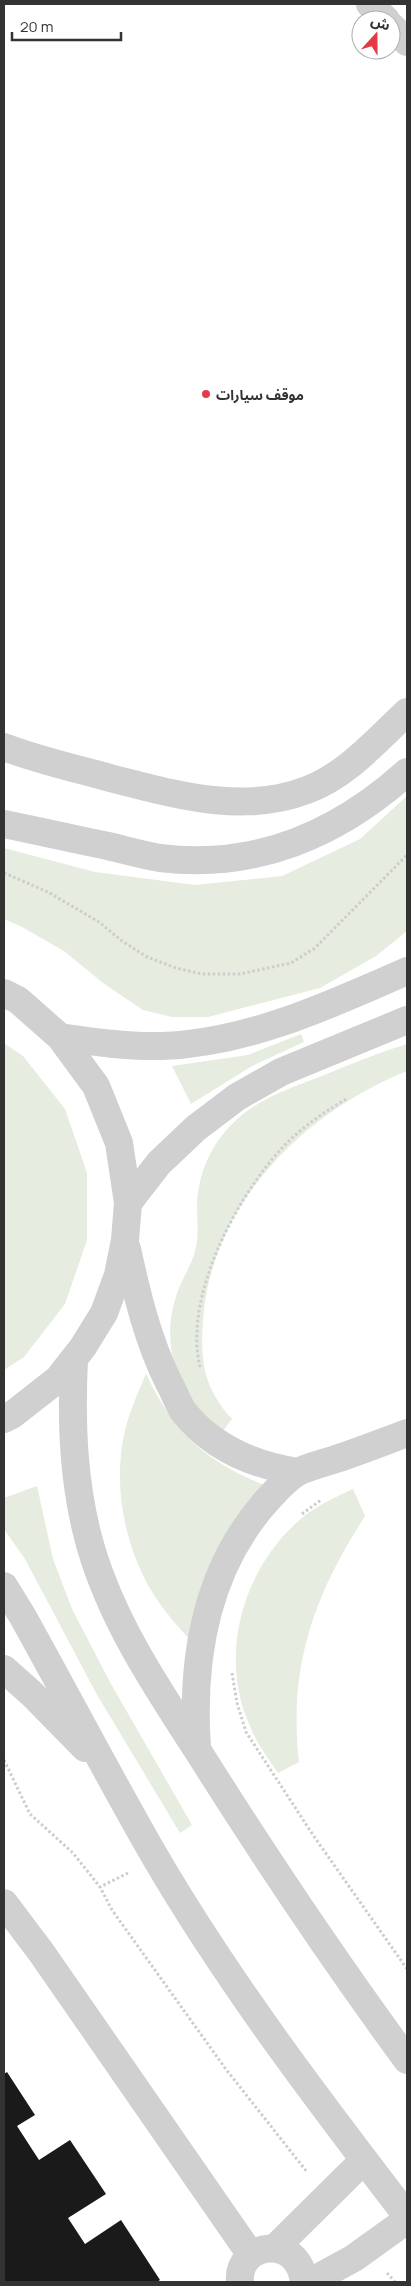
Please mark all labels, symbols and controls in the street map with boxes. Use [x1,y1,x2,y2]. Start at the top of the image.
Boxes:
scale bar [12,10,121,42]
north arrow [351,10,401,60]
text: ش [368,10,393,35]
text: 20 m [20,16,53,37]
place label: موقف سيارات [216,385,304,404]
marker: موقف سيارات [200,388,212,400]

